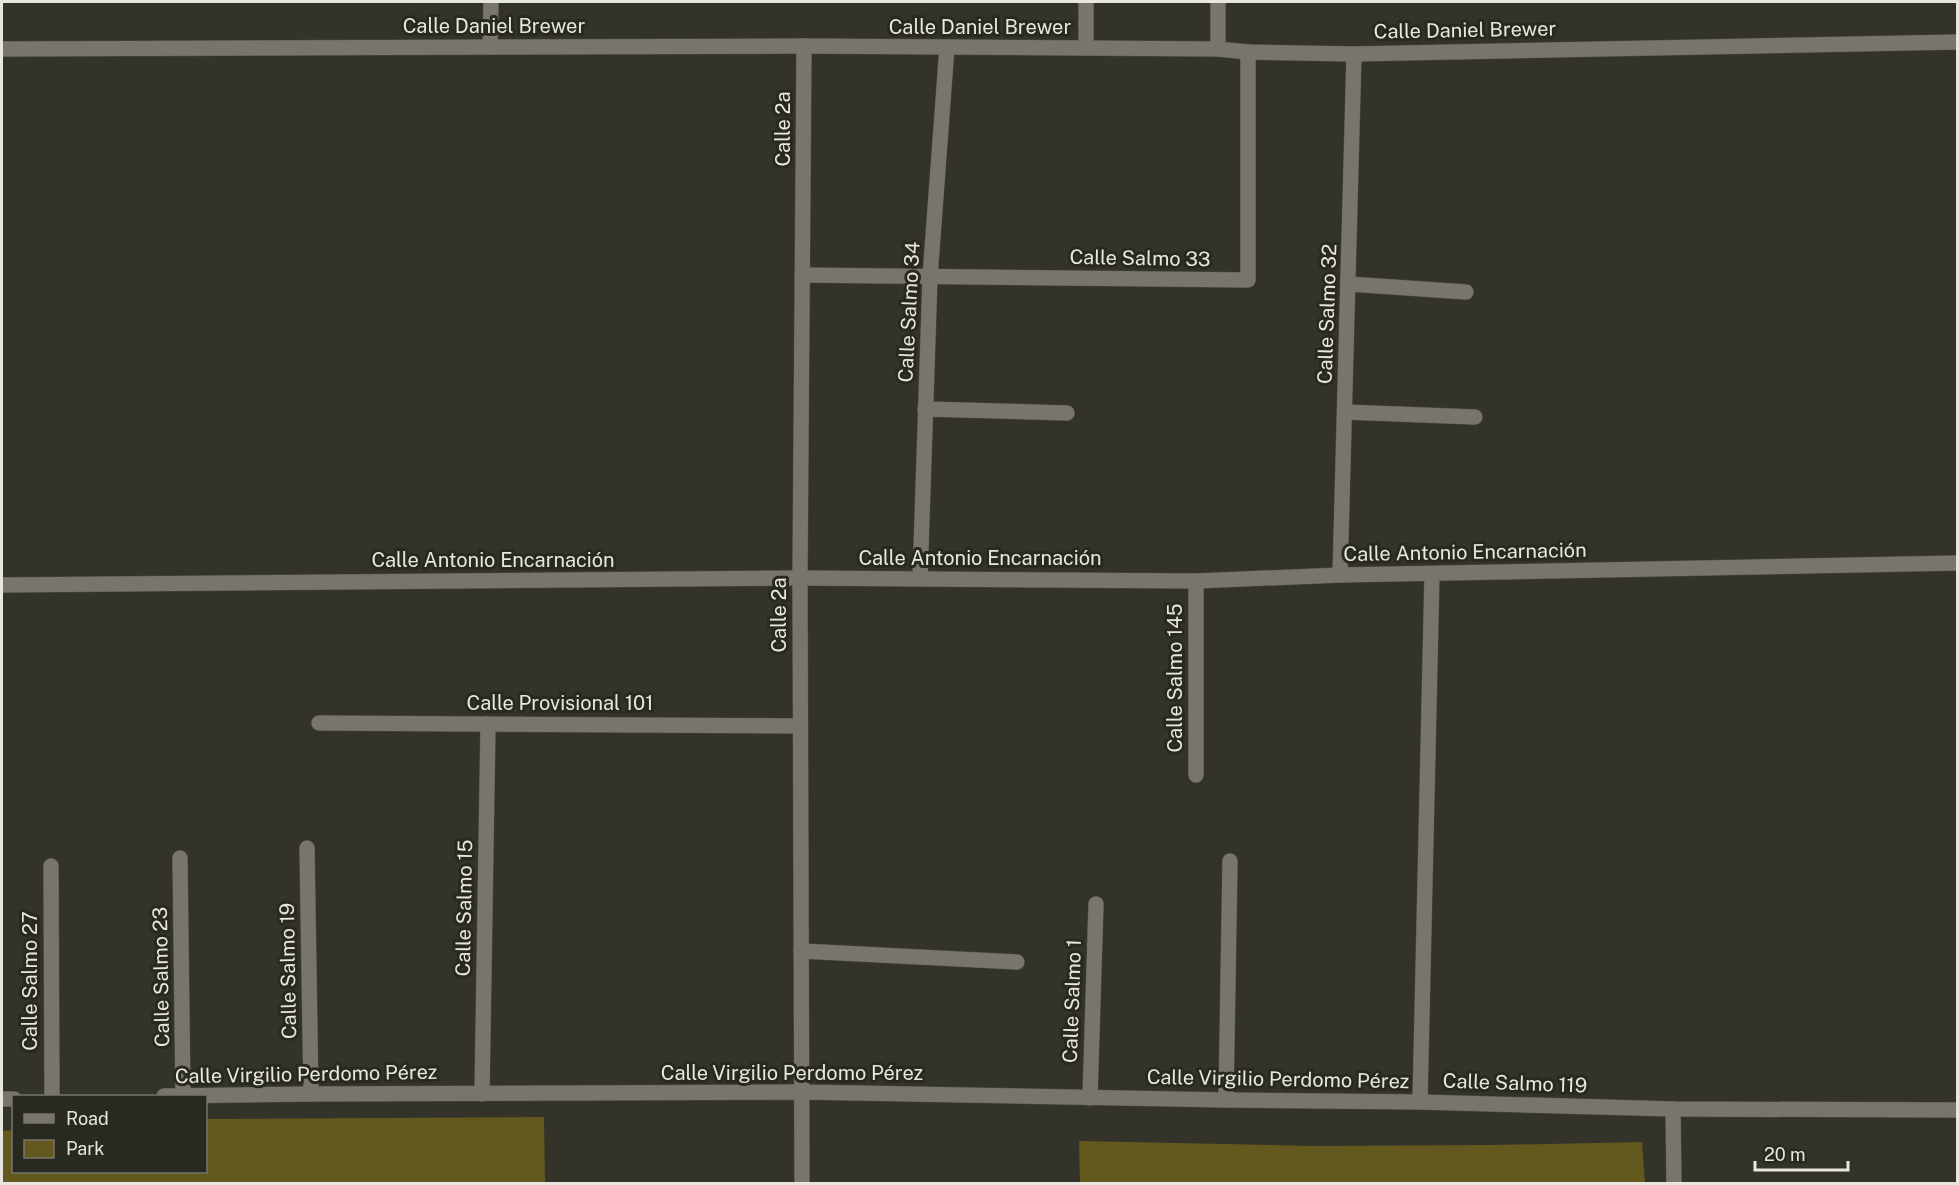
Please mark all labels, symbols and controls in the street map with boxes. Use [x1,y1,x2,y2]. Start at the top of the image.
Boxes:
street label: Calle Daniel Brewer [403,14,585,38]
street label: Calle Daniel Brewer [889,15,1071,39]
street label: Calle Daniel Brewer [1374,16,1557,44]
street label: Calle 2a [771,91,795,167]
street label: Calle Salmo 34 [893,241,925,383]
street label: Calle Salmo 32 [1313,243,1341,385]
street label: Calle Salmo 33 [1069,245,1211,271]
street label: Calle Antonio Encarnación [1343,538,1587,566]
street label: Calle Antonio Encarnación [858,546,1102,570]
street label: Calle Antonio Encarnación [371,548,615,572]
street label: Calle 2a [767,577,791,653]
street label: Calle Salmo 145 [1163,603,1187,753]
street label: Calle Provisional 101 [467,691,654,715]
street label: Calle Salmo 15 [451,839,477,977]
street label: Calle Salmo 19 [275,903,301,1039]
street label: Calle Salmo 23 [148,907,174,1047]
street label: Calle Salmo 27 [18,911,42,1051]
street label: Calle Salmo 1 [1058,939,1086,1063]
street label: Calle Virgilio Perdomo Pérez [175,1060,437,1088]
street label: Calle Virgilio Perdomo Pérez [661,1061,923,1085]
street label: Calle Virgilio Perdomo Pérez [1147,1065,1409,1093]
street label: Calle Salmo 119 [1442,1068,1588,1098]
legend [12,1095,207,1173]
text: Road [66,1108,109,1129]
scale bar [1755,1134,1848,1172]
text: Park [66,1138,104,1159]
text: 20 m [1764,1144,1806,1165]

